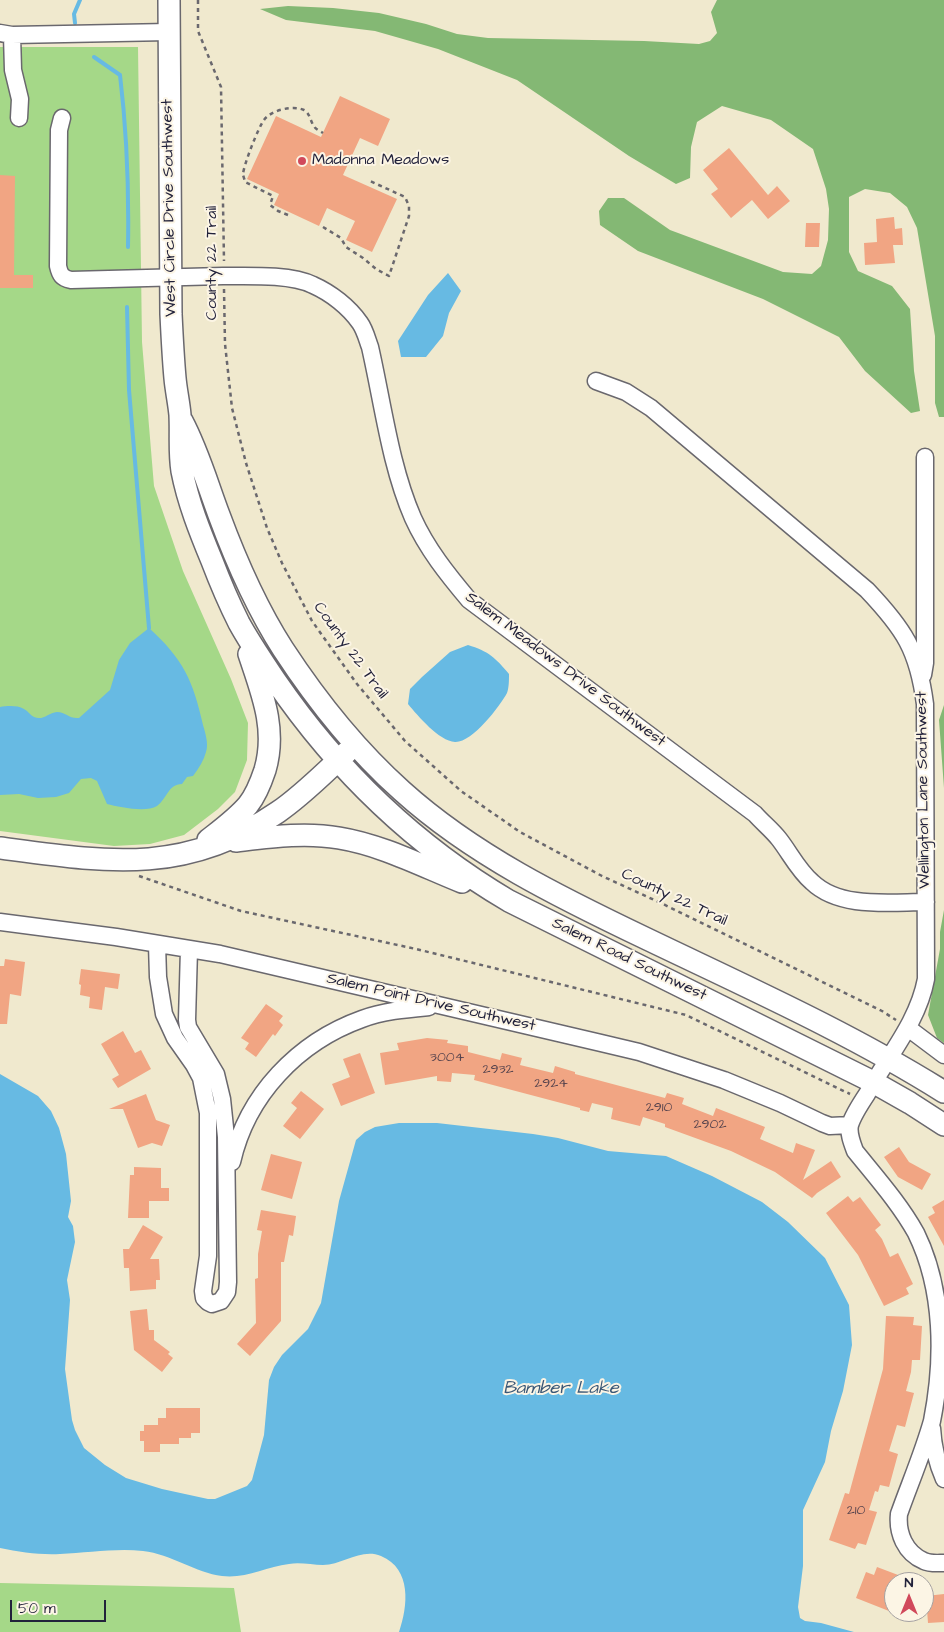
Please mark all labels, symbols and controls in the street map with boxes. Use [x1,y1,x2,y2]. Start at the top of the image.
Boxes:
street label: West Circle Drive Southwest [159,99,181,317]
place label: Madonna Meadows [312,151,449,171]
marker: Madonna Meadows [296,155,308,167]
street label: County 22 Trail [203,206,223,320]
street label: Salem Meadows Drive Southwest [461,588,669,752]
street label: County 22 Trail [309,599,391,703]
street label: Wellington Lane Southwest [913,691,935,889]
street label: County 22 Trail [618,865,730,931]
street label: Salem Road Southwest [549,914,709,1006]
street label: Salem Point Drive Southwest [325,970,537,1036]
house number: 3004 [430,1050,464,1066]
house number: 2932 [482,1062,514,1078]
house number: 2924 [534,1076,568,1092]
house number: 2910 [646,1100,672,1116]
house number: 2902 [694,1117,726,1133]
water label: Bamber Lake [503,1378,619,1400]
house number: 210 [847,1503,865,1519]
north arrow [884,1572,934,1622]
text: N [905,1573,913,1593]
scale bar [12,1590,109,1622]
text: 50 m [18,1598,56,1619]

